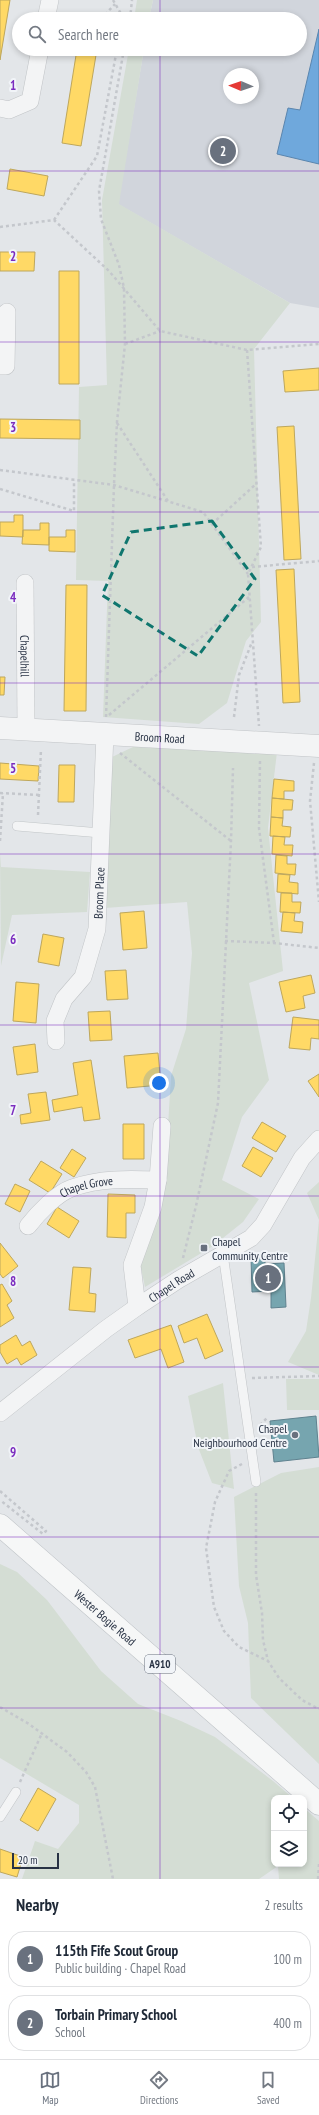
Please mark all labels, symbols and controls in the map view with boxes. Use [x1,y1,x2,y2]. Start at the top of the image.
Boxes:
search box [12,12,307,56]
icon: search [26,23,48,45]
text: Search here [58,25,119,44]
north arrow [223,68,259,104]
text: 1 [10,77,16,94]
pin: 2 [210,136,236,166]
text: 2 [10,248,16,265]
text: 3 [10,419,16,436]
text: 4 [10,589,17,606]
street label: Chapelhill [18,635,33,677]
street label: Broom Road [134,728,185,746]
text: 5 [10,760,16,777]
street label: Broom Place [90,867,107,919]
text: 6 [10,931,16,948]
your location [149,1073,169,1093]
text: 7 [10,1102,16,1119]
street label: Chapel Grove [56,1172,114,1200]
place label: Chapel Community Centre [212,1234,288,1263]
marker: Chapel Community Centre [199,1243,209,1253]
pin: 1 [255,1263,281,1293]
street label: Chapel Road [145,1265,197,1305]
text: 8 [10,1273,16,1290]
place label: Chapel Neighbourhood Centre [193,1421,287,1450]
marker: Chapel Neighbourhood Centre [290,1430,300,1440]
text: 9 [10,1444,16,1461]
street label: Wester Bogie Road [71,1586,139,1648]
road number: A910 [145,1655,175,1673]
map controls [271,1795,307,1867]
button: locate [271,1795,307,1831]
button: layers [271,1831,307,1867]
scale bar [12,1851,59,1870]
text: 20 m [18,1853,37,1867]
text: Nearby [16,1894,59,1916]
text: 2 results [264,1897,303,1914]
text: 115th Fife Scout Group [55,1941,178,1960]
text: 1 [27,1951,33,1968]
text: 100 m [273,1951,302,1968]
text: Public building · Chapel Road [55,1960,186,1977]
text: Torbain Primary School [55,2005,177,2024]
text: 2 [27,2015,33,2032]
text: 400 m [273,2015,302,2032]
text: School [55,2024,85,2041]
tab: Map [39,2069,61,2107]
tab: Directions [140,2069,178,2107]
tab: Saved [257,2069,280,2107]

